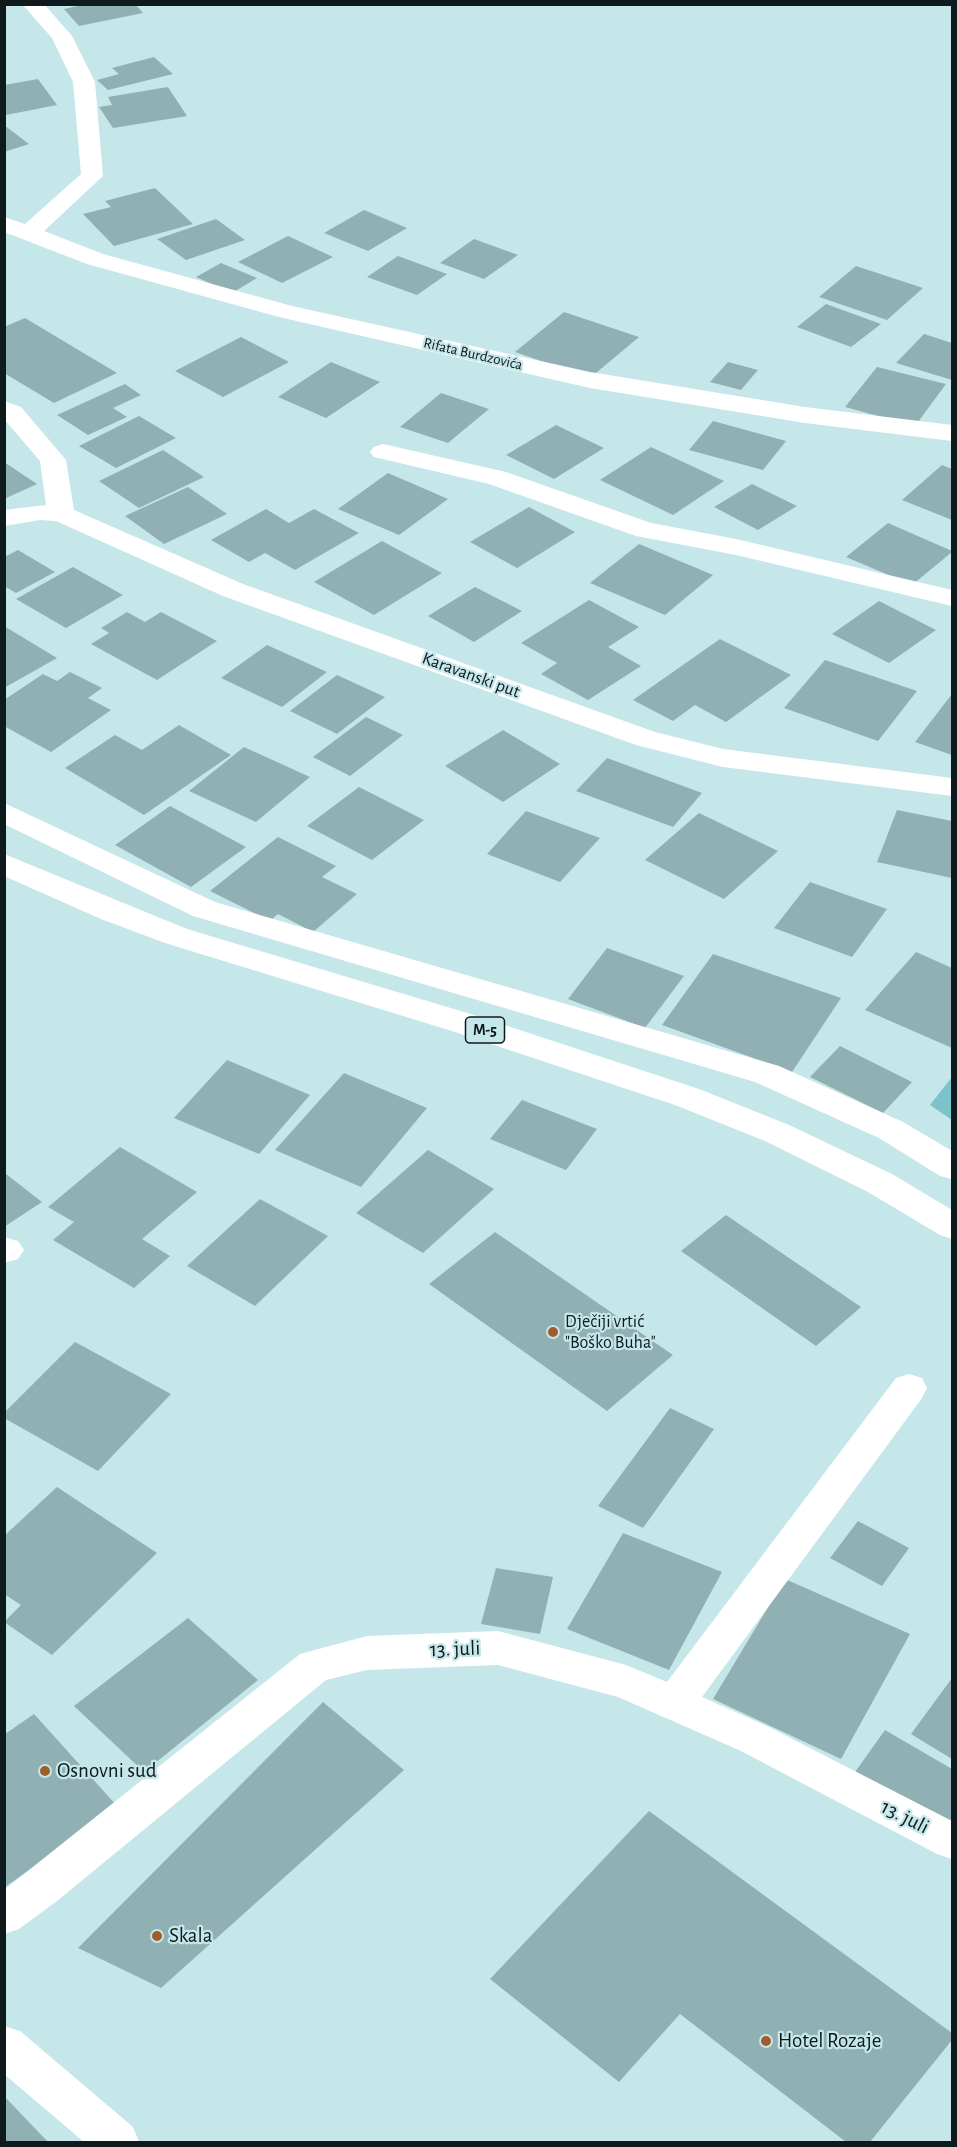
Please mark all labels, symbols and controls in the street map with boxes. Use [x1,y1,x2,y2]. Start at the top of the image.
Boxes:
street label: Rifata Burdzovića [422,334,524,374]
street label: Karavanski put [419,647,523,703]
road number: M-5 [466,1017,504,1043]
place label: Dječiji vrtić "Boško Buha" [565,1311,656,1354]
marker: Dječiji vrtić "Boško Buha" [546,1325,560,1339]
street label: 13. juli [429,1636,481,1662]
place label: Osnovni sud [57,1758,157,1784]
marker: Osnovni sud [38,1764,52,1778]
street label: 13. juli [877,1794,933,1840]
place label: Skala [169,1923,212,1949]
marker: Skala [150,1929,164,1943]
place label: Hotel Rozaje [778,2028,882,2054]
marker: Hotel Rozaje [759,2034,773,2048]

